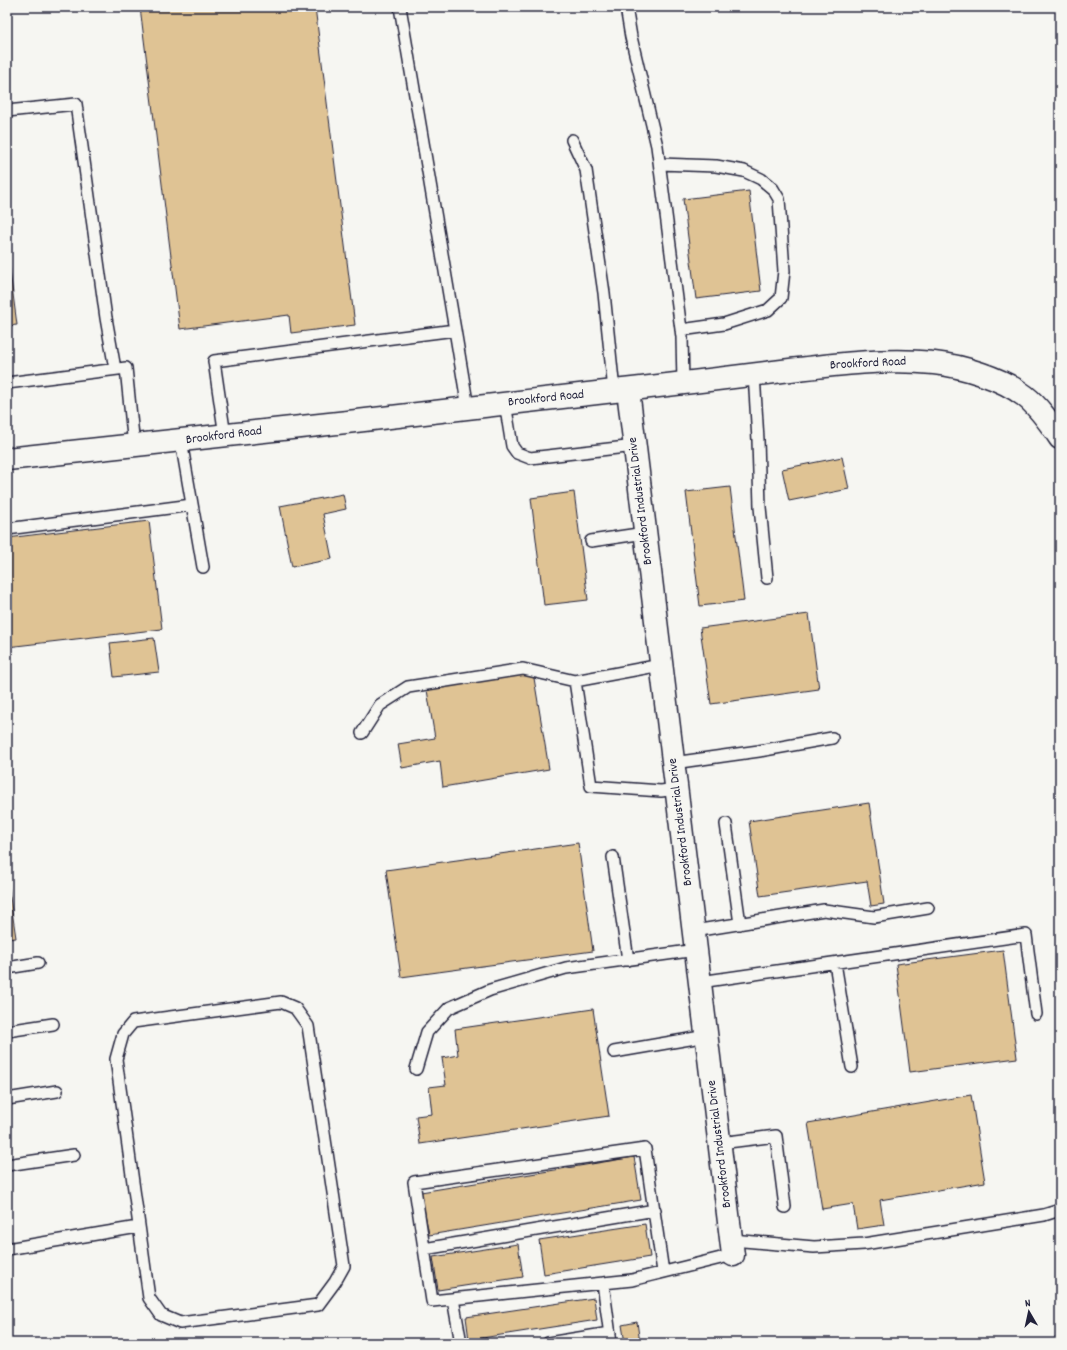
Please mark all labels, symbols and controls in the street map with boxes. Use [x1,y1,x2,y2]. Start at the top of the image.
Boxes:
street label: Brookford Road [829,353,907,375]
street label: Brookford Road [507,386,585,412]
street label: Brookford Road [185,422,263,450]
street label: Brookford Industrial Drive [624,436,658,566]
street label: Brookford Industrial Drive [664,757,698,887]
street label: Brookford Industrial Drive [703,1079,737,1209]
north arrow [1009,1292,1049,1332]
text: N [1024,1296,1032,1312]

